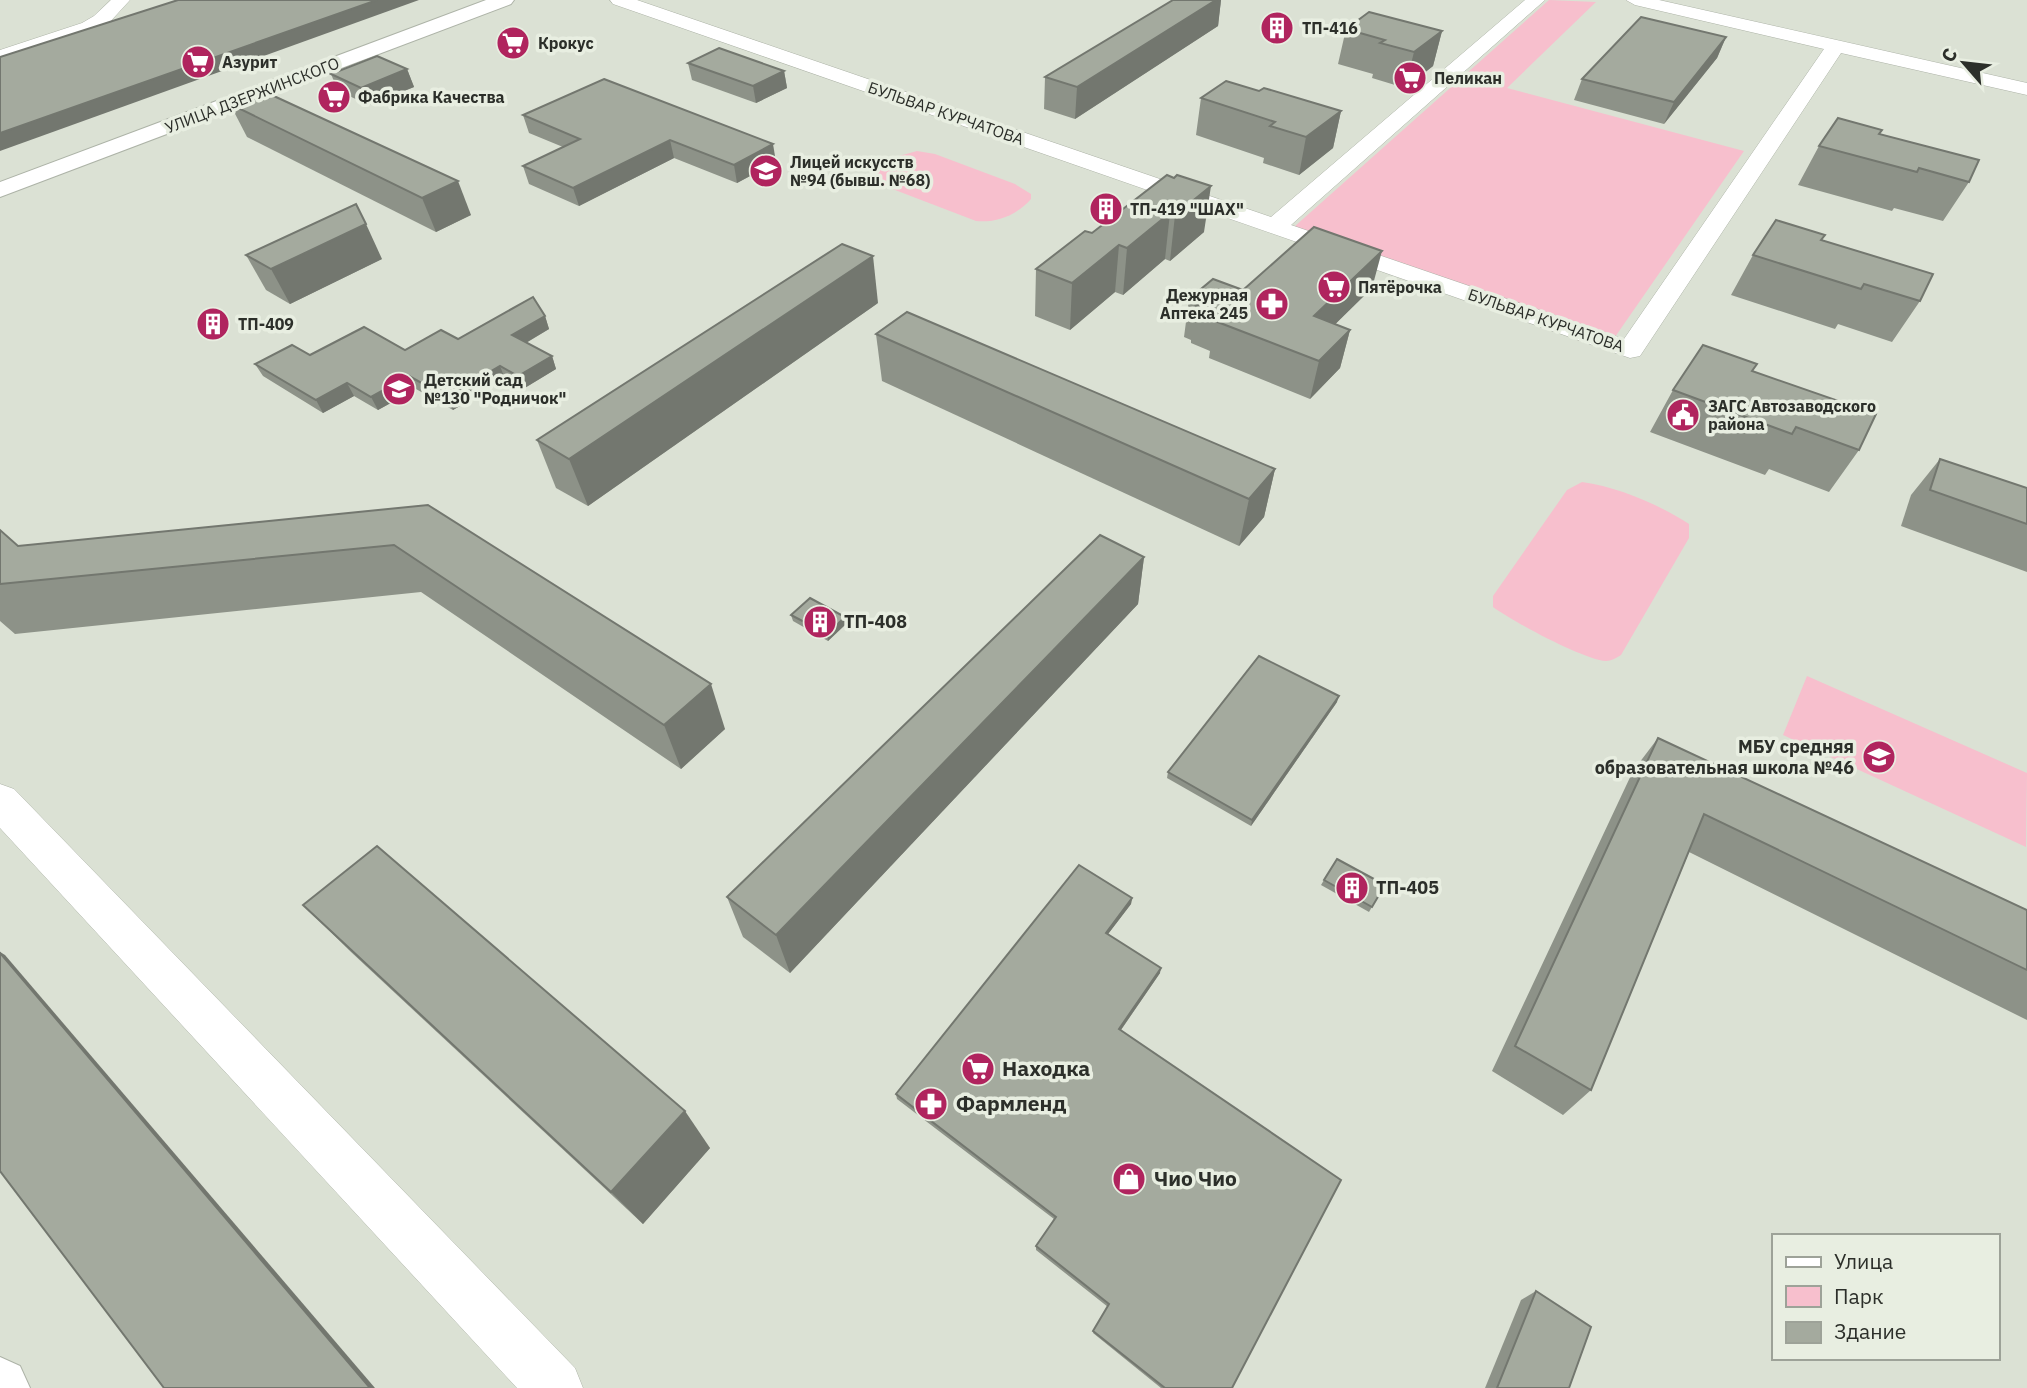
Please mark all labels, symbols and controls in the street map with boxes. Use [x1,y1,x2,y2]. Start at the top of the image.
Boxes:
building icon: ТП-416 [1258,9,1296,47]
place label: ТП-416 [1302,18,1358,38]
supermarket icon: Крокус [494,24,532,62]
north arrow [1929,28,1999,98]
place label: Крокус [538,33,594,53]
supermarket icon: Азурит [179,43,217,81]
text: С [1935,44,1962,66]
street label: УЛИЦА ДЗЕРЖИНСКОГО [162,52,342,138]
place label: Азурит [222,52,277,72]
supermarket icon: Пеликан [1391,59,1429,97]
place label: Пеликан [1434,68,1502,88]
street label: БУЛЬВАР КУРЧАТОВА [865,77,1027,149]
supermarket icon: Фабрика Качества [315,78,353,116]
place label: Фабрика Качества [358,87,505,107]
school or university icon: Лицей искусств №94 (бывш. №68) [747,152,785,190]
place label: Лицей искусств №94 (бывш. №68) [790,152,930,190]
building icon: ТП-419 "ШАХ" [1087,190,1125,228]
place label: ТП-419 "ШАХ" [1130,199,1244,219]
supermarket icon: Пятёрочка [1315,268,1353,306]
place label: Пятёрочка [1358,277,1442,297]
street label: БУЛЬВАР КУРЧАТОВА [1465,284,1627,356]
place label: Дежурная Аптека 245 [1160,285,1248,323]
pharmacy icon: Дежурная Аптека 245 [1253,285,1291,323]
building icon: ТП-409 [194,305,232,343]
place label: ТП-409 [238,314,294,334]
school or university icon: Детский сад №130 "Родничок" [380,370,418,408]
place label: Детский сад №130 "Родничок" [424,370,566,408]
public building icon: ЗАГС Автозаводского района [1664,396,1702,434]
place label: ЗАГС Автозаводского района [1708,396,1876,434]
building icon: ТП-408 [801,603,839,641]
place label: ТП-408 [844,610,907,633]
place label: МБУ средняя образовательная школа №46 [1595,735,1854,779]
school or university icon: МБУ средняя образовательная школа №46 [1860,738,1898,776]
building icon: ТП-405 [1333,869,1371,907]
place label: ТП-405 [1376,876,1439,899]
supermarket icon: Находка [959,1050,997,1088]
place label: Находка [1002,1054,1090,1082]
pharmacy icon: Фармленд [912,1085,950,1123]
place label: Фармленд [956,1089,1066,1117]
shop icon: Чио Чио [1110,1160,1148,1198]
place label: Чио Чио [1154,1164,1237,1192]
legend [1772,1234,1999,1360]
text: Улица [1834,1247,1893,1275]
text: Парк [1834,1282,1884,1310]
text: Здание [1834,1317,1906,1345]

